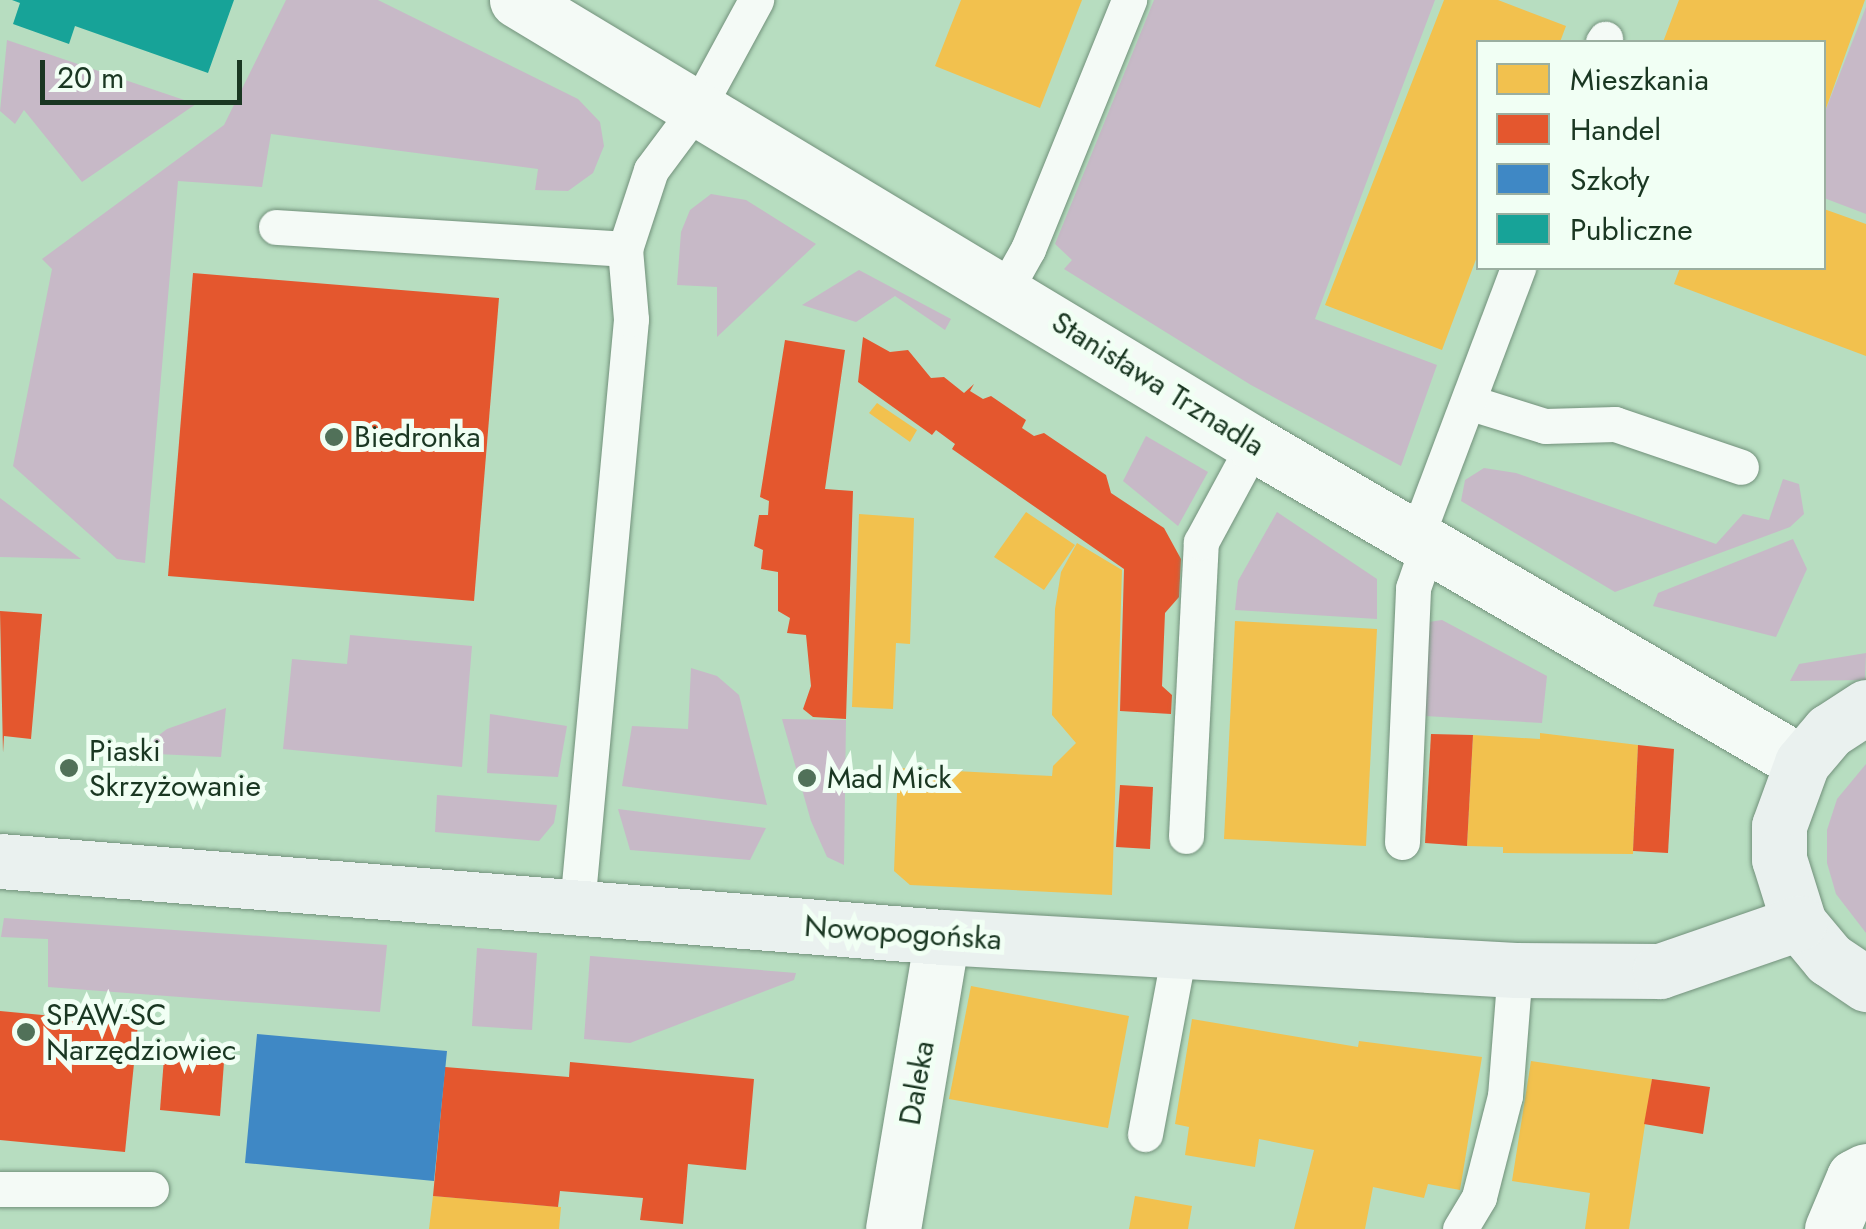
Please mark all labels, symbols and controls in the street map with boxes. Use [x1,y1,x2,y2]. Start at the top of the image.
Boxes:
scale bar [45,40,248,102]
legend [1476,40,1826,270]
text: 20 m [57,56,124,99]
text: Mieszkania [1570,58,1709,101]
text: Handel [1570,108,1661,151]
text: Szkoły [1570,158,1649,201]
text: Publiczne [1570,208,1693,251]
street label: Stanisława Trznadla [1045,304,1271,464]
place label: Biedronka [354,419,481,455]
marker: Biedronka [323,426,345,448]
place label: Piaski Skrzyżowanie [89,733,261,804]
marker: Piaski Skrzyżowanie [58,757,80,779]
place label: Mad Mick [827,760,951,796]
marker: Mad Mick [796,767,818,789]
street label: Nowopogońska [803,908,1003,958]
place label: SPAW-SC Narzędziowiec [46,997,236,1068]
marker: SPAW-SC Narzędziowiec [15,1021,37,1043]
street label: Daleka [892,1038,942,1128]

